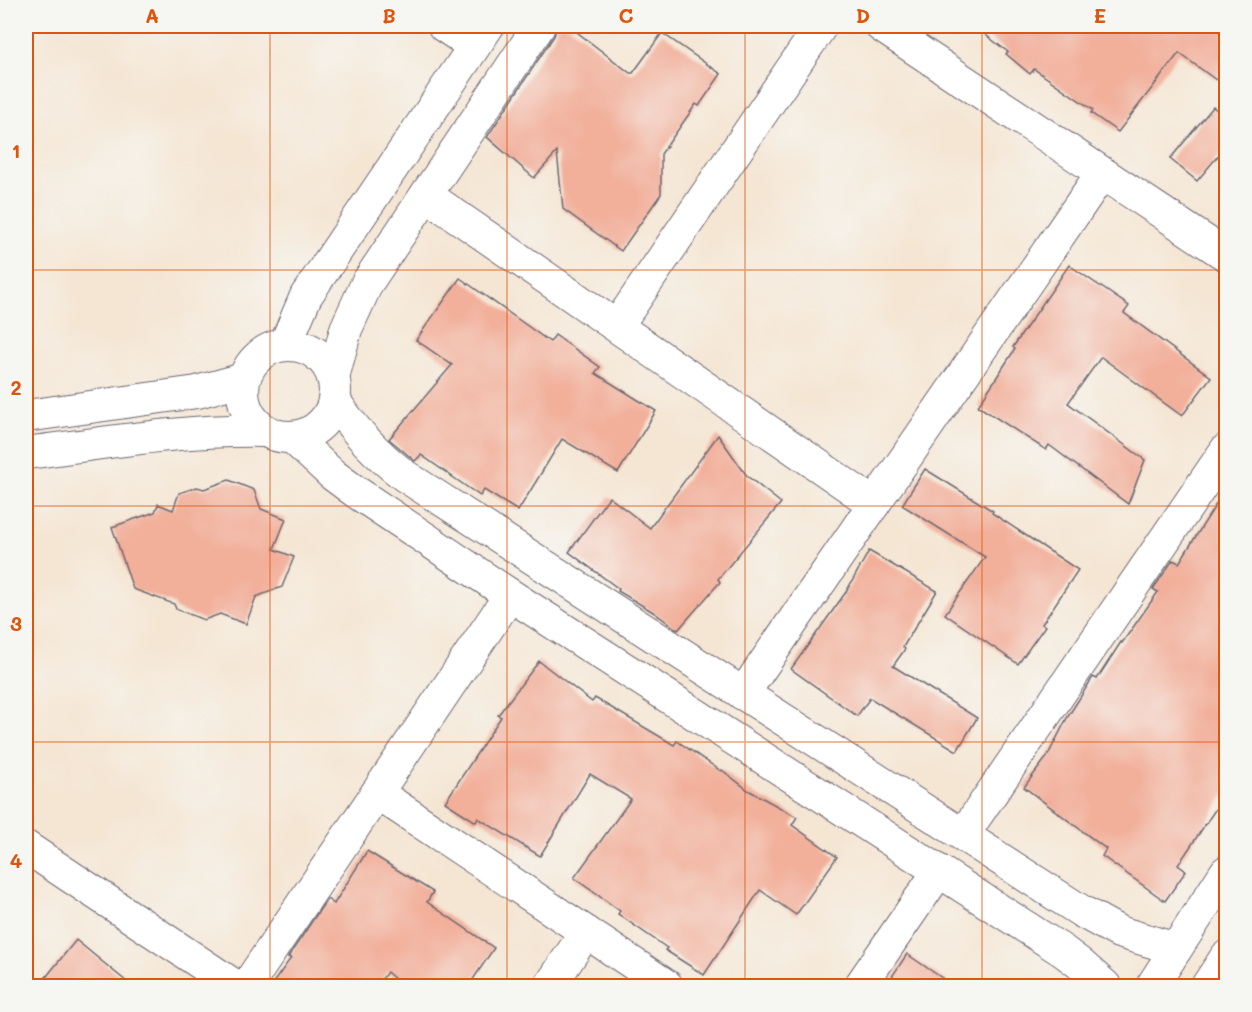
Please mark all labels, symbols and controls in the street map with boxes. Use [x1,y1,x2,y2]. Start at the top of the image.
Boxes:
text: A [145,2,159,28]
text: B [382,2,396,28]
text: C [619,2,634,28]
text: D [856,2,870,28]
text: E [1094,2,1106,28]
text: 1 [12,137,20,163]
text: 2 [10,374,22,400]
text: 3 [10,610,22,636]
text: 4 [10,847,23,873]

